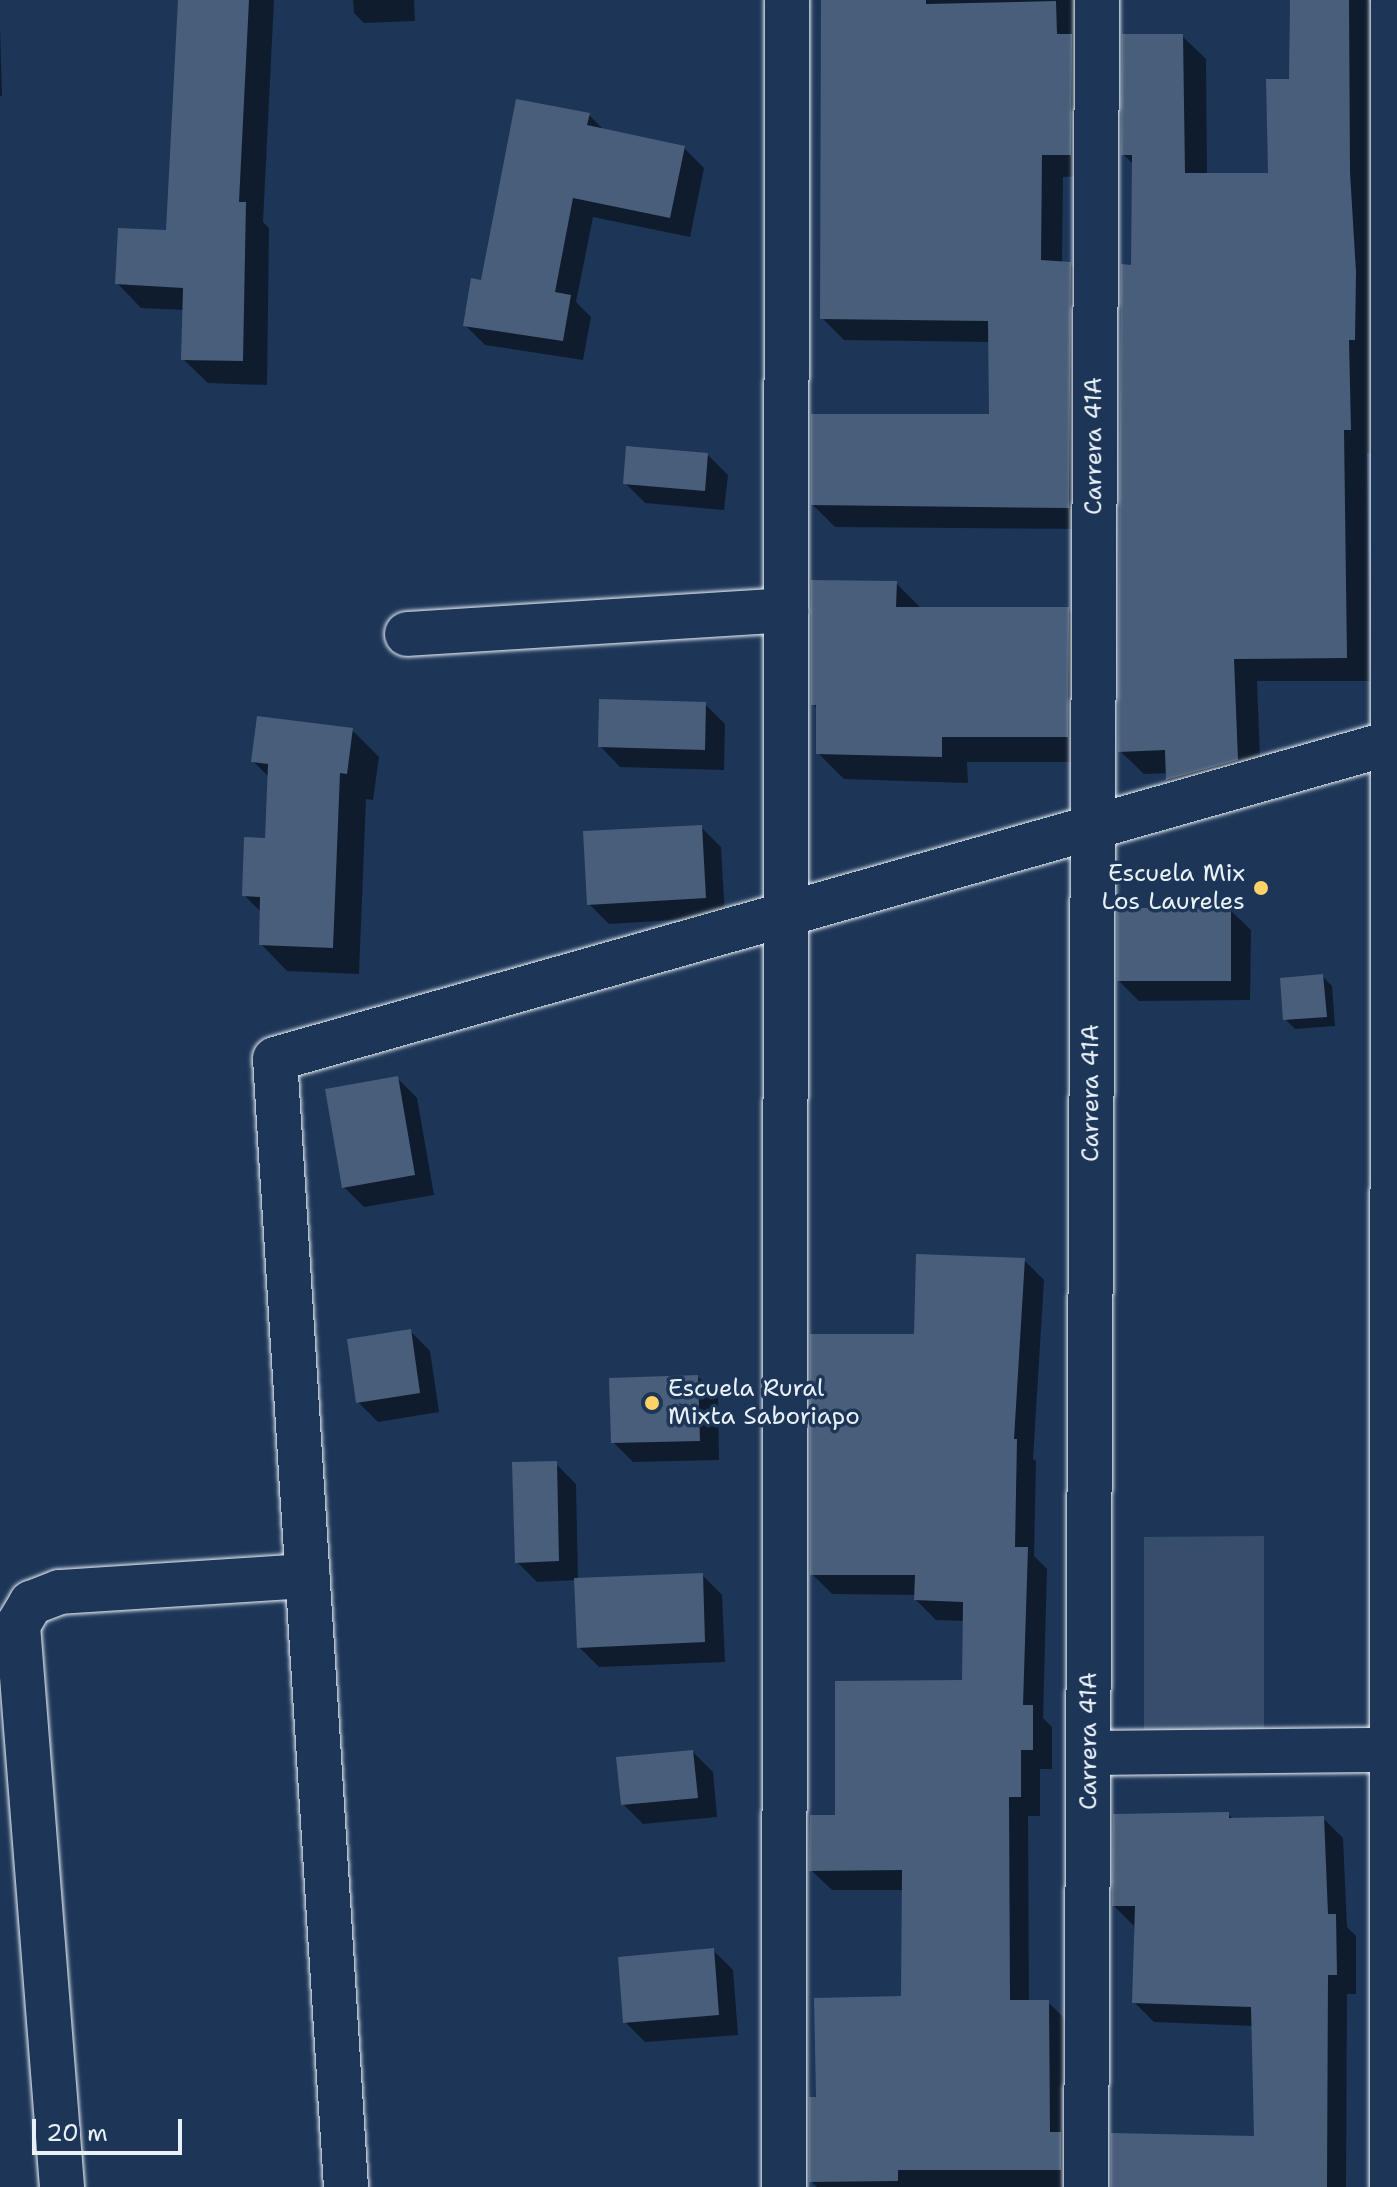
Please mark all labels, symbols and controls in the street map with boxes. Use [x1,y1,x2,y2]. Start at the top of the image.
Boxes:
street label: Carrera 41A [1080,377,1108,515]
place label: Escuela Mix Los Laureles [1101,860,1245,916]
marker: Escuela Mix Los Laureles [1252,879,1270,897]
street label: Carrera 41A [1077,1024,1105,1162]
place label: Escuela Rural Mixta Saboriapo [668,1375,860,1431]
marker: Escuela Rural Mixta Saboriapo [643,1394,661,1412]
street label: Carrera 41A [1075,1672,1103,1810]
scale bar [36,2103,186,2153]
text: 20 m [46,2117,108,2149]

